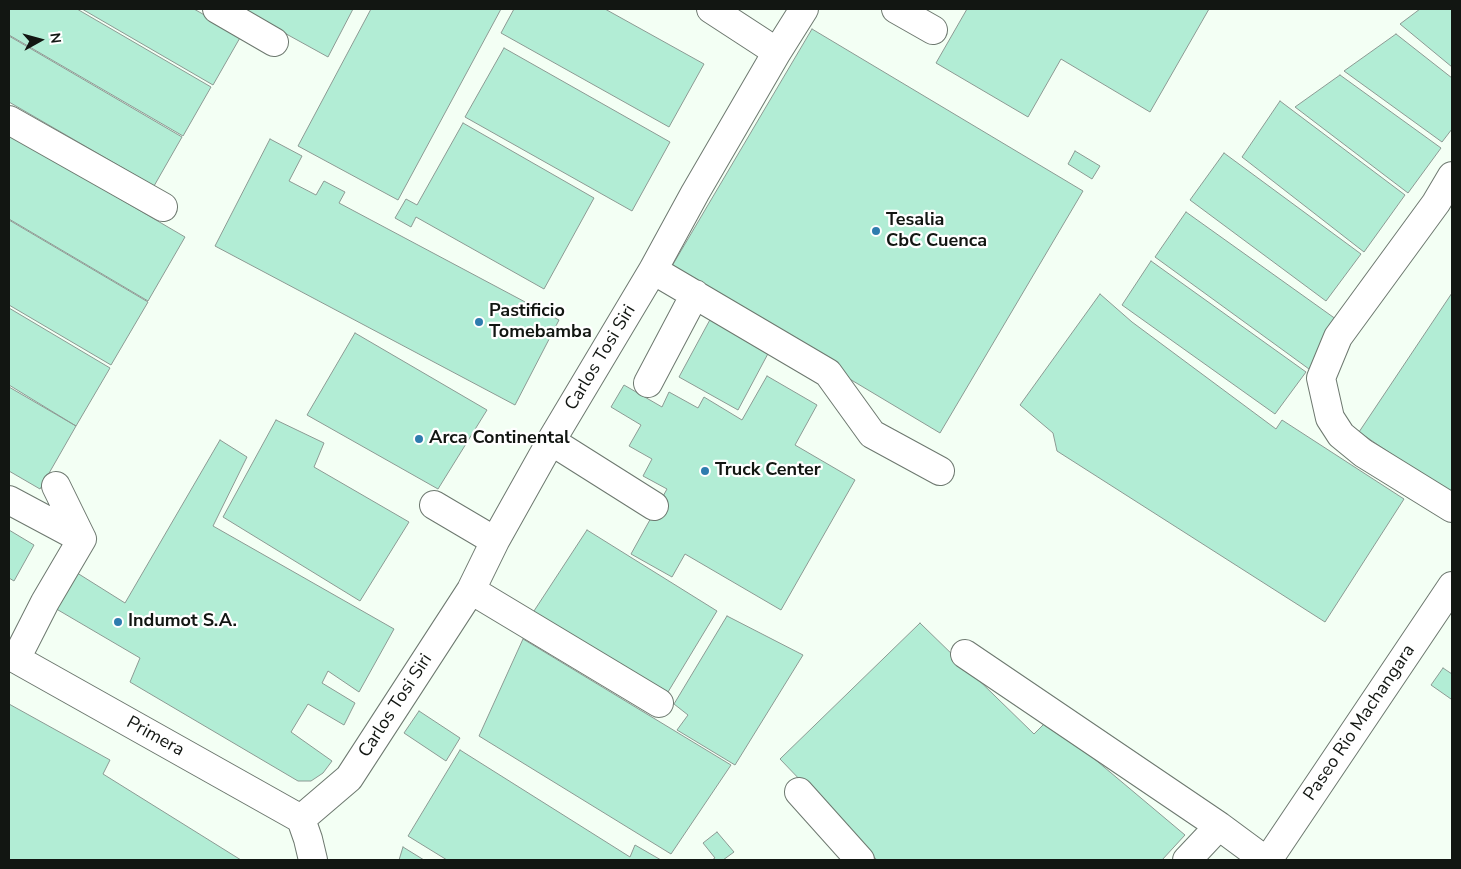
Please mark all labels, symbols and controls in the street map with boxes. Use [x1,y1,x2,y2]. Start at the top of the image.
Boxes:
north arrow [15,15,65,65]
text: N [45,32,65,44]
place label: Tesalia CbC Cuenca [886,210,987,252]
marker: Tesalia CbC Cuenca [870,225,882,237]
place label: Pastificio Tomebamba [489,301,592,344]
street label: Carlos Tosi Siri [561,301,641,415]
marker: Pastificio Tomebamba [473,316,485,328]
place label: Arca Continental [429,428,570,450]
marker: Arca Continental [413,433,425,445]
place label: Truck Center [715,460,821,482]
marker: Truck Center [699,465,711,477]
place label: Indumot S.A. [128,611,237,633]
marker: Indumot S.A. [112,616,124,628]
street label: Paseo Rio Machangara [1300,641,1420,805]
street label: Carlos Tosi Siri [355,650,437,762]
street label: Primera [122,712,188,762]

